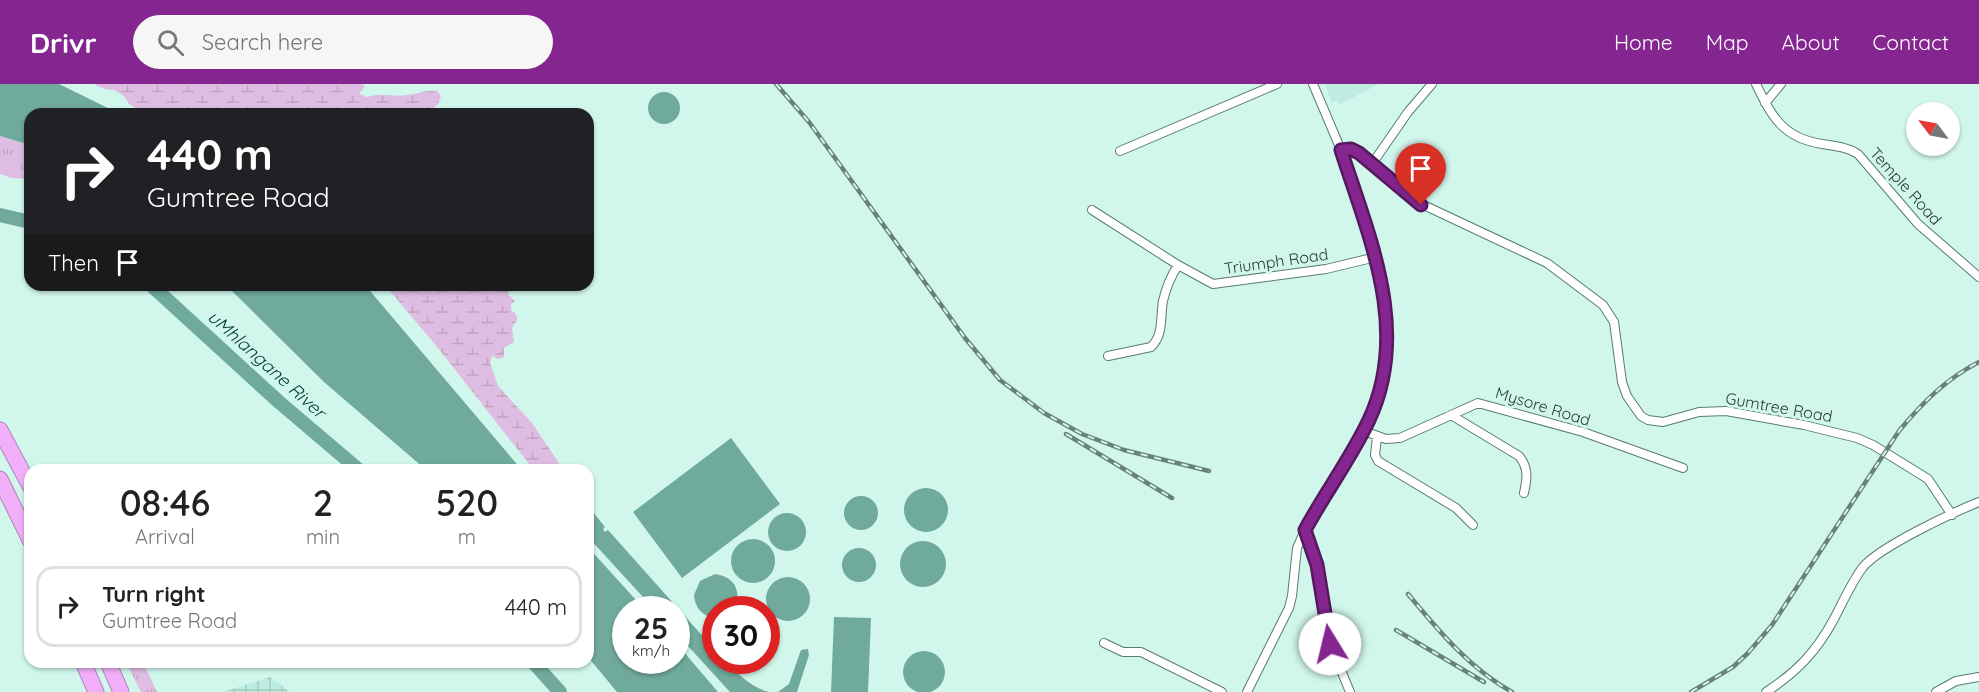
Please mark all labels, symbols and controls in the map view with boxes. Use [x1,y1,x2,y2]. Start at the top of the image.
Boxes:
search box [133,15,553,69]
text: Drivr [30,25,97,60]
icon: search [154,26,187,59]
text: Search here [202,28,323,56]
text: Home [1614,29,1673,55]
text: Map [1706,29,1749,55]
text: About [1782,29,1840,55]
text: Contact [1873,29,1949,55]
north arrow [1906,102,1960,156]
map controls [1906,102,1960,156]
text: 440 m [147,128,273,181]
icon: right [48,132,126,210]
pin [1395,143,1446,205]
street label: Temple Road [1866,143,1946,229]
icon: arrive [1404,152,1437,185]
text: Gumtree Road [147,180,330,214]
street label: Triumph Road [1223,244,1329,278]
icon: arrive [111,246,144,279]
text: Then [48,249,99,277]
water label: uMhlangane River [203,305,332,424]
street label: Mysore Road [1493,382,1593,430]
street label: Gumtree Road [1724,388,1834,426]
text: 08:46 [120,480,210,525]
text: 2 [313,480,333,525]
text: 520 [436,480,498,525]
text: Arrival [135,524,195,549]
text: min [306,524,340,549]
text: m [458,524,476,549]
text: Turn right [102,580,206,608]
icon: right [51,590,84,623]
text: 440 m [505,593,567,621]
speed limit sign: 30 [702,596,780,674]
text: Gumtree Road [102,608,237,633]
text: 25 [634,609,668,647]
position arrow [1298,612,1362,676]
text: km/h [632,641,670,660]

